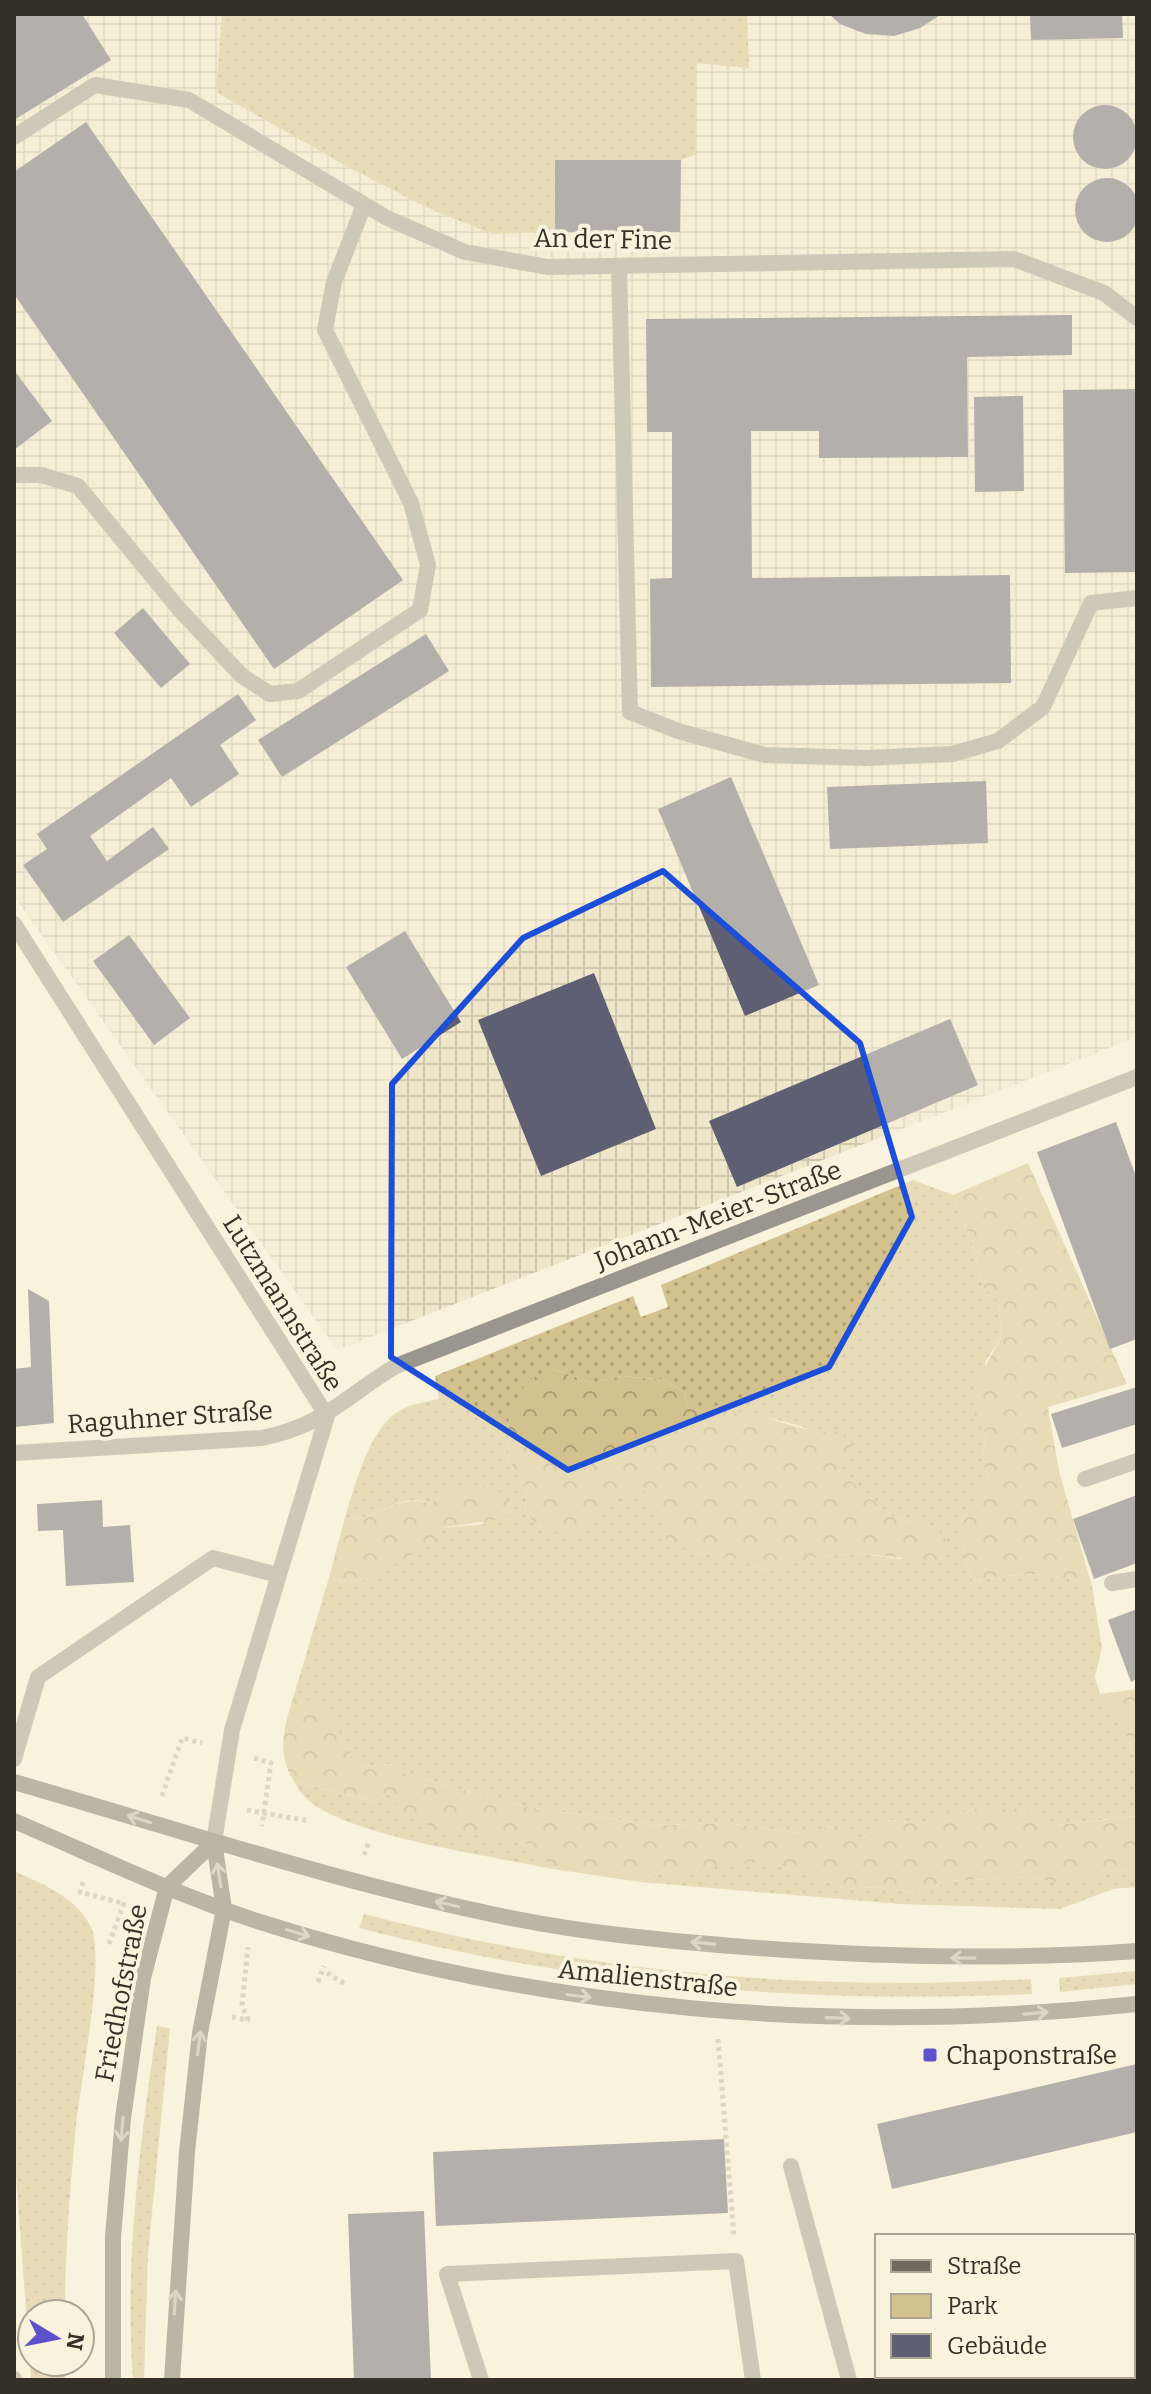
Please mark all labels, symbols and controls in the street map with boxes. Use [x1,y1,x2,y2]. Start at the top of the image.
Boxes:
street label: An der Fine [533,223,673,256]
street label: Johann-Meier-Straße [590,1154,846,1277]
street label: Lutzmannstraße [216,1210,349,1397]
street label: Raguhner Straße [66,1395,274,1440]
one-way arrow [127,1811,153,1826]
one-way arrow [211,1863,226,1888]
one-way arrow [434,1896,460,1911]
street label: Friedhofstraße [89,1902,154,2085]
one-way arrow [285,1926,311,1941]
one-way arrow [691,1935,717,1950]
one-way arrow [950,1950,977,1966]
street label: Amalienstraße [557,1954,739,2003]
one-way arrow [566,1989,591,2004]
one-way arrow [1022,2005,1049,2020]
one-way arrow [824,2010,851,2025]
one-way arrow [192,2031,207,2056]
place label: Chaponstraße [946,2040,1117,2071]
marker: Chaponstraße [921,2046,939,2064]
one-way arrow [114,2115,129,2142]
legend [875,2234,1135,2378]
text: Straße [947,2252,1021,2280]
one-way arrow [168,2289,183,2316]
text: Park [947,2292,998,2320]
north arrow [16,2298,96,2378]
text: N [60,2331,90,2352]
text: Gebäude [947,2332,1047,2360]

